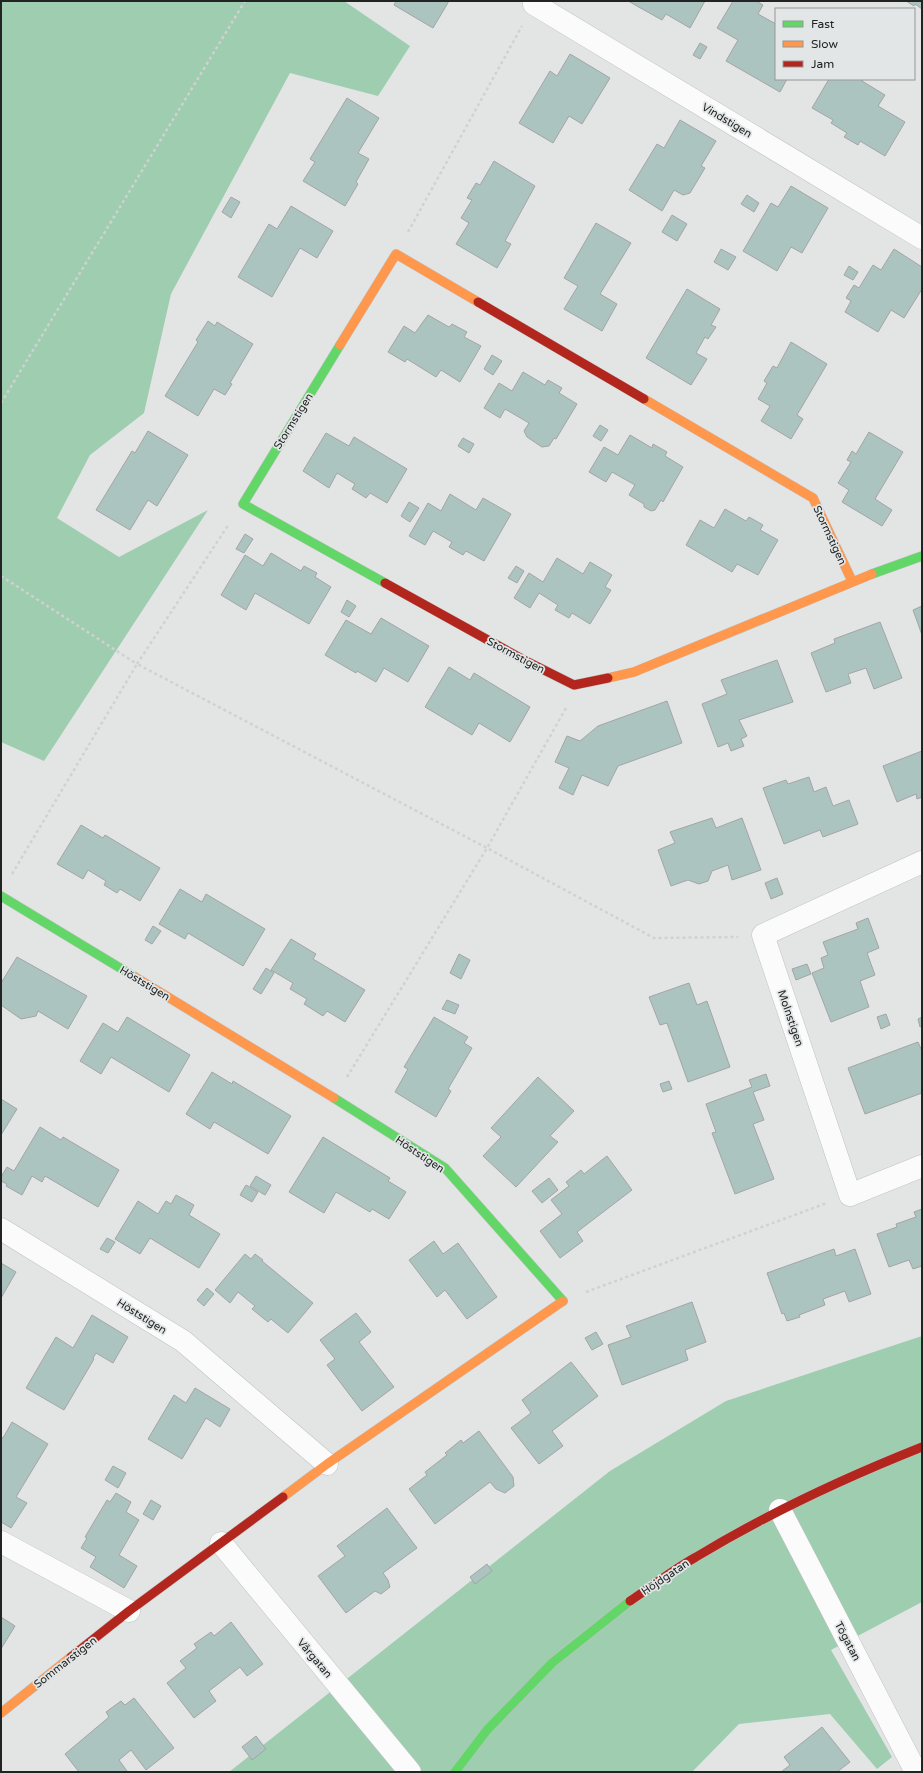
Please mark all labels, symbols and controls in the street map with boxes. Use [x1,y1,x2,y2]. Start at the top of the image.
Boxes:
legend [775,8,915,80]
text: Fast [811,17,835,31]
text: Slow [811,37,838,51]
text: Jam [811,57,834,71]
street label: Vindstigen [699,100,754,140]
street label: Stormstigen [271,391,316,452]
street label: Stormstigen [810,504,849,567]
street label: Stormstigen [485,635,547,676]
street label: Höststigen [117,963,172,1004]
street label: Molnstigen [775,988,806,1048]
street label: Höststigen [393,1133,447,1176]
street label: Höststigen [114,1296,169,1337]
street label: Höjdgatan [639,1557,692,1598]
street label: Tögatan [832,1619,863,1663]
street label: Sommarstigen [31,1634,99,1691]
street label: Vårgatan [294,1636,335,1681]

